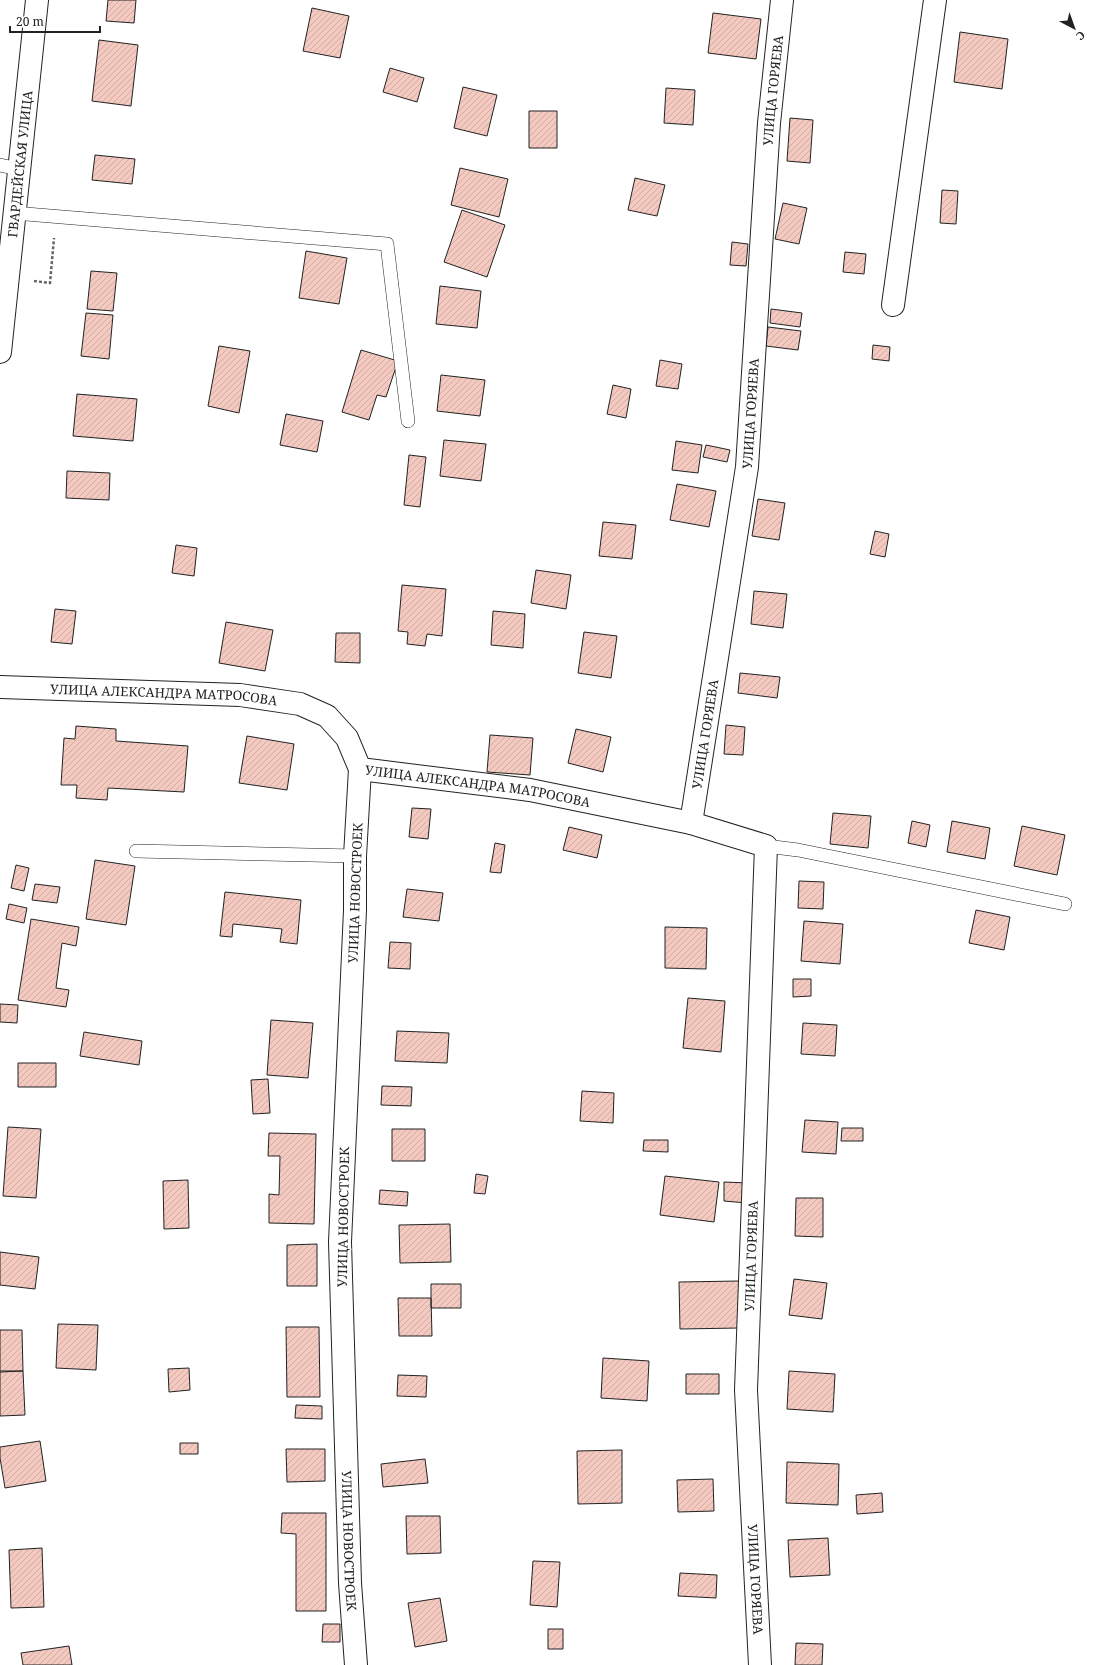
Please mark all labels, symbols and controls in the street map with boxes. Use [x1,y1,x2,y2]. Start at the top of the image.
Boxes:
scale bar [10,8,100,34]
north arrow [1054,8,1094,48]
text: 20 m [16,13,44,30]
text: С [1073,28,1089,44]
street label: УЛИЦА ГОРЯЕВА [759,33,787,146]
street label: ГВАРДЕЙСКАЯ УЛИЦА [3,89,37,238]
street label: УЛИЦА ГОРЯЕВА [738,357,763,469]
street label: УЛИЦА ГОРЯЕВА [688,677,723,790]
street label: УЛИЦА АЛЕКСАНДРА МАТРОСОВА [50,680,279,710]
street label: УЛИЦА АЛЕКСАНДРА МАТРОСОВА [364,761,593,811]
street label: УЛИЦА НОВОСТРОЕК [344,822,366,963]
street label: УЛИЦА НОВОСТРОЕК [333,1146,353,1287]
street label: УЛИЦА ГОРЯЕВА [740,1200,762,1312]
street label: УЛИЦА НОВОСТРОЕК [338,1470,361,1612]
street label: УЛИЦА ГОРЯЕВА [744,1524,767,1636]

